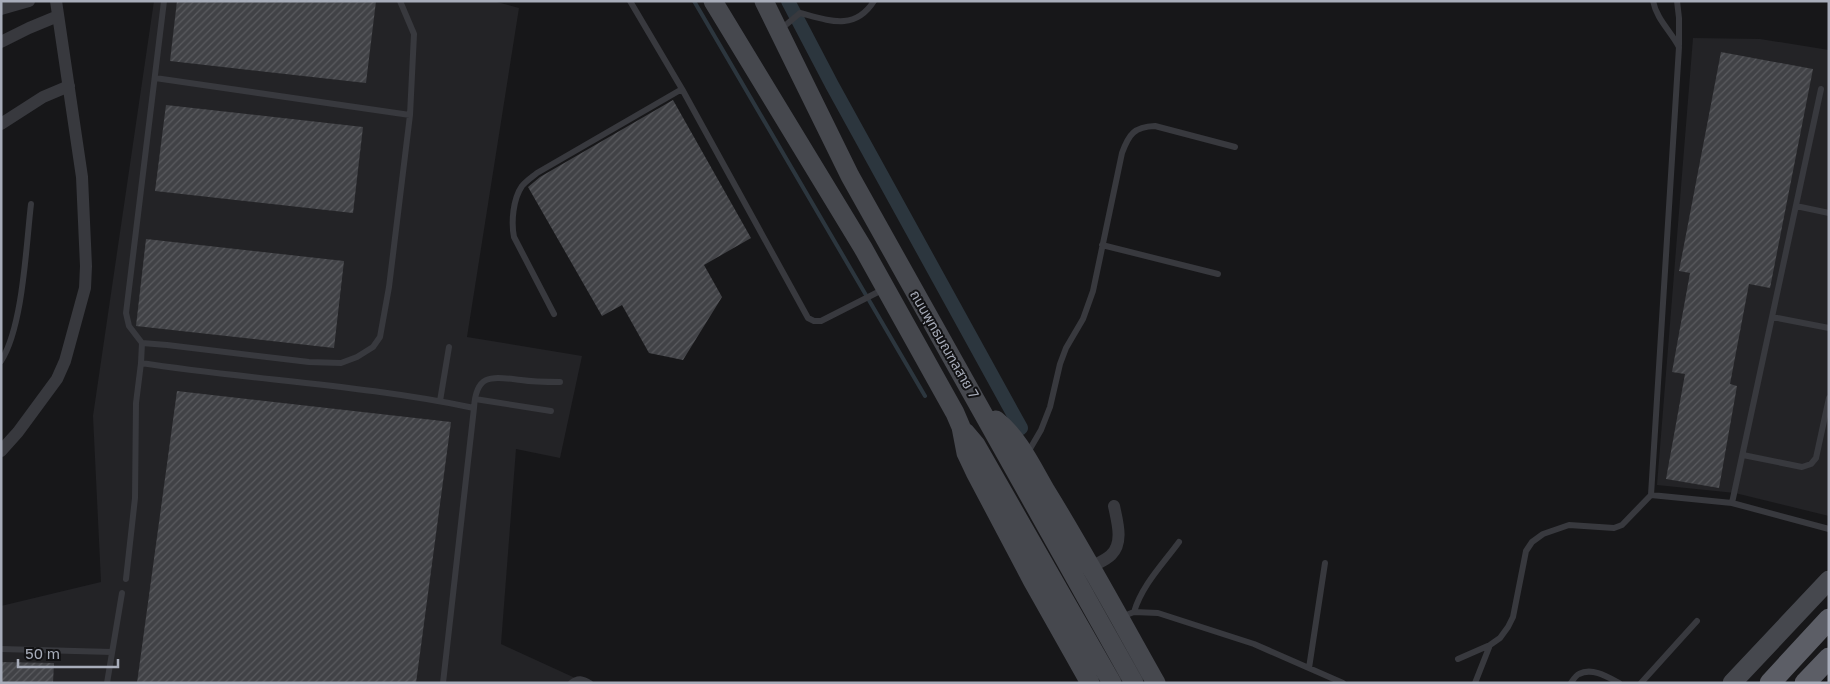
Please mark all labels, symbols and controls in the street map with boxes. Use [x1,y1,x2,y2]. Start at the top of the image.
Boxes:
street label: ถนนพุทธมณฑลสาย 7 [906,287,983,402]
scale bar [18,636,118,668]
text: 50 m [25,644,60,662]

